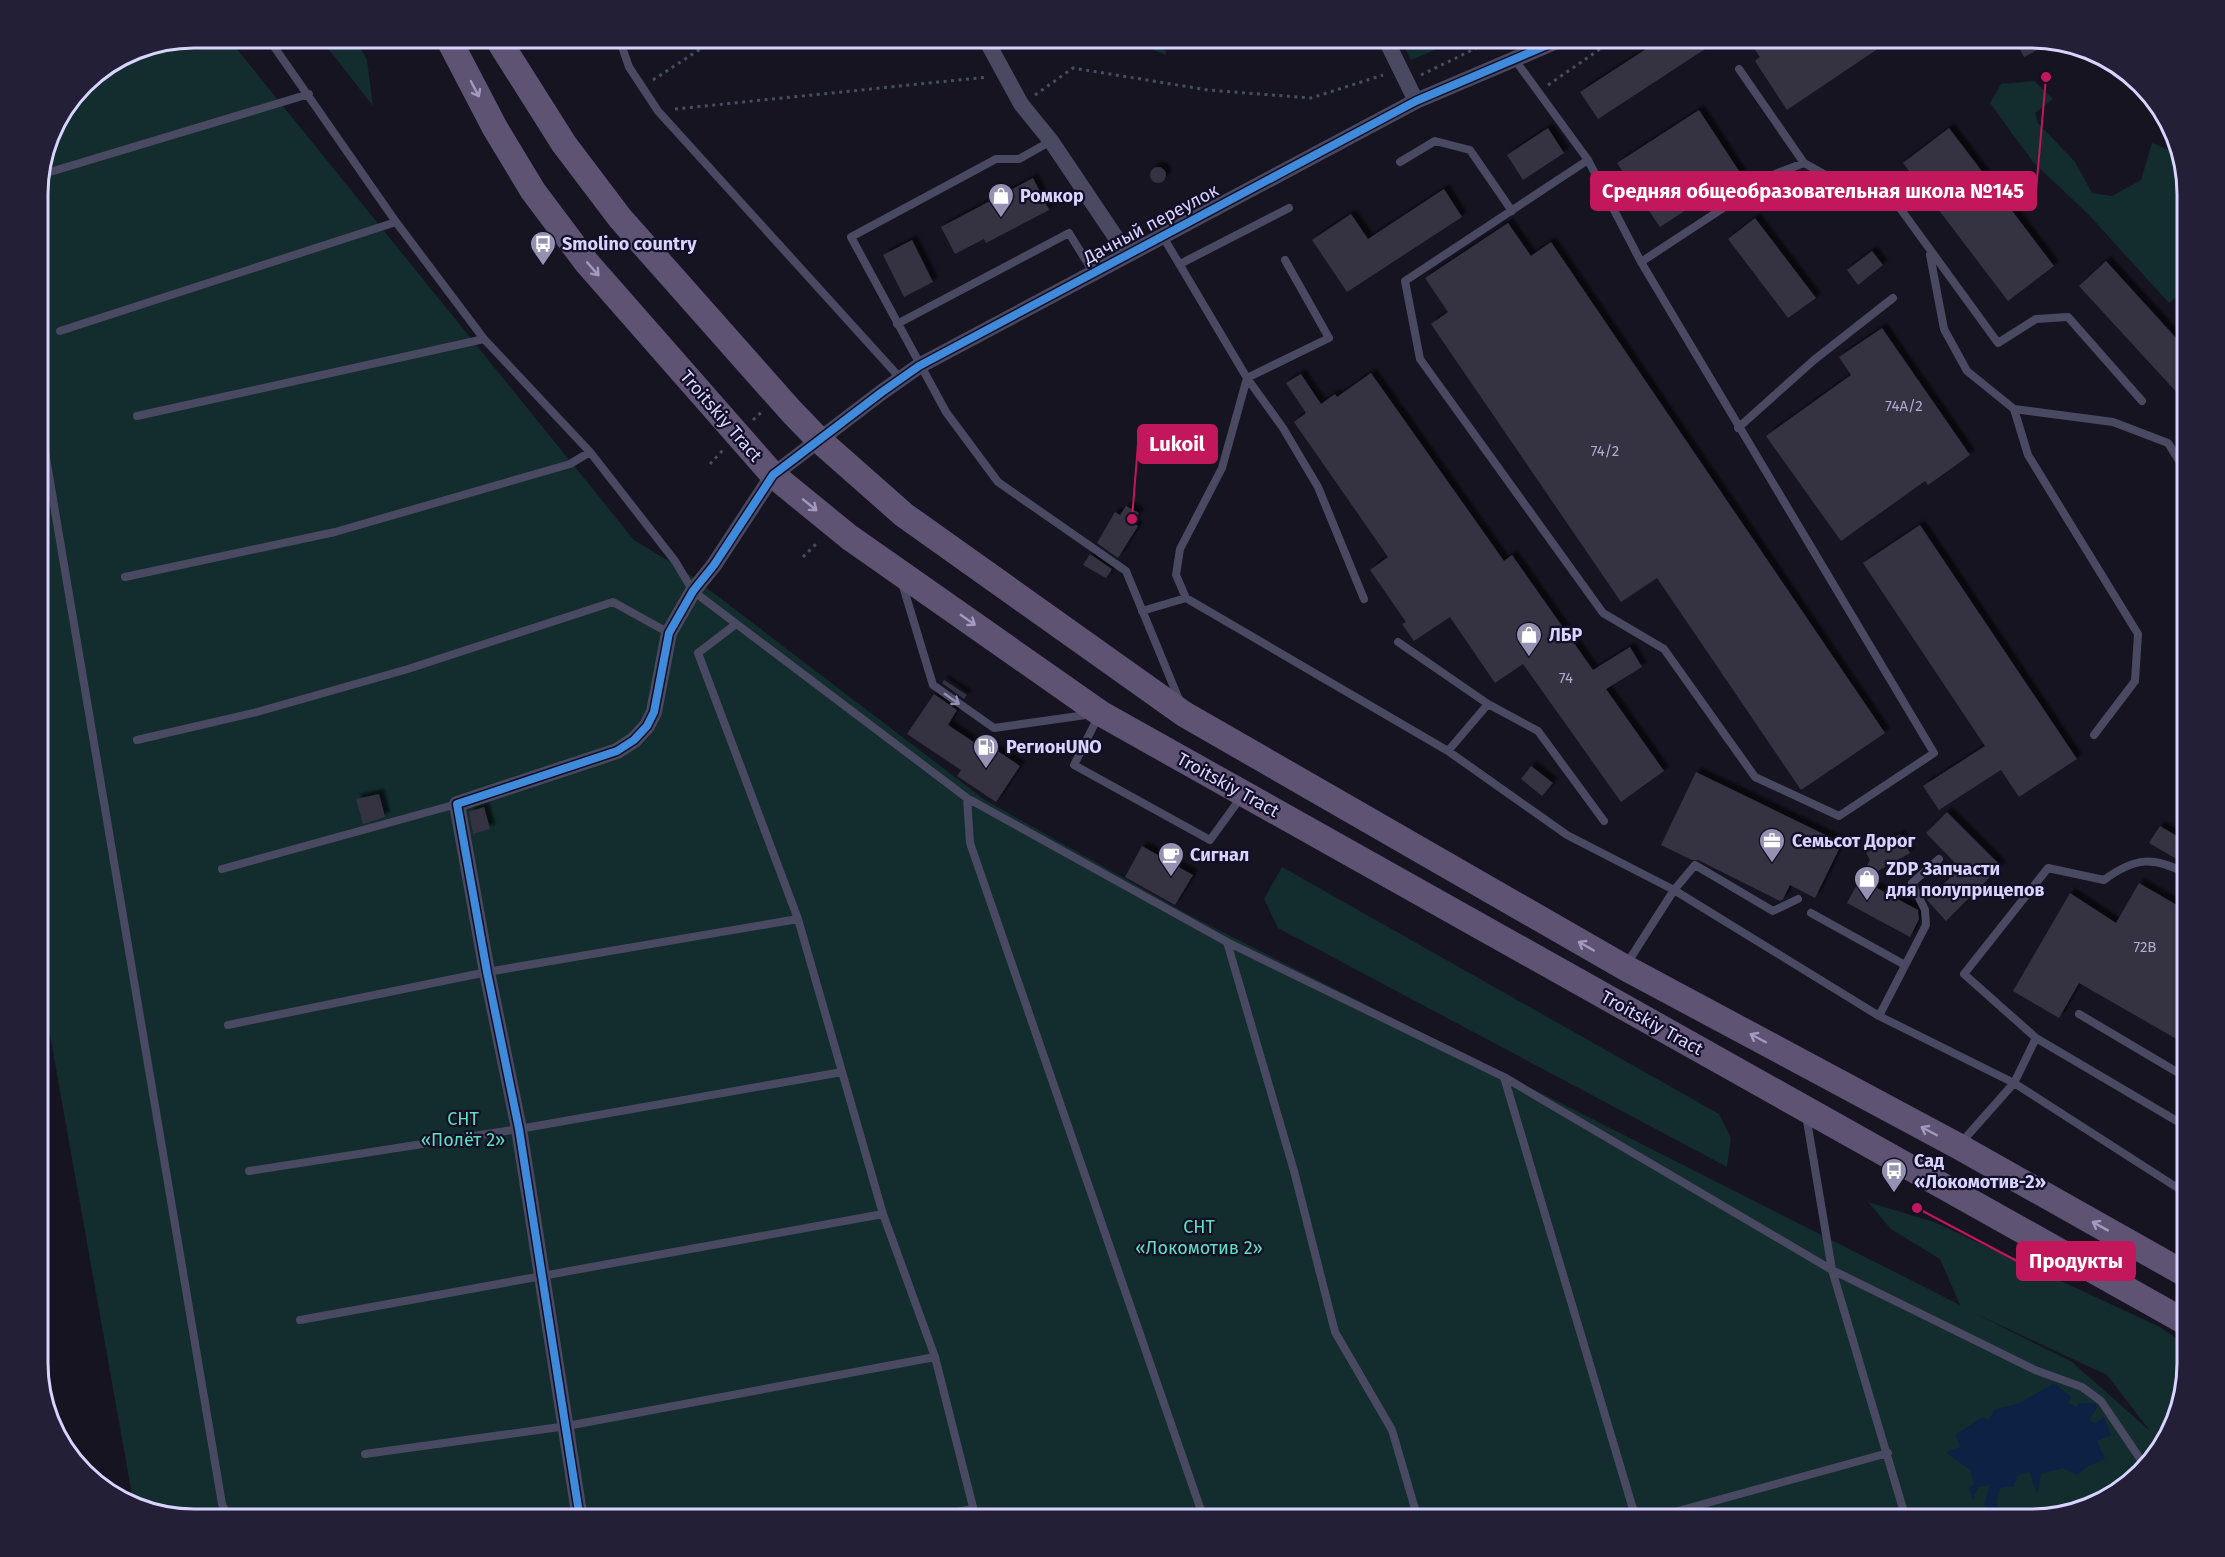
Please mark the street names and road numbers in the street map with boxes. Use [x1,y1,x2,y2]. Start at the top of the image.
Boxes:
street label: Дачный переулок [1079,179,1223,269]
street label: Troitskiy Tract [675,366,767,466]
street label: Troitskiy Tract [1173,748,1283,822]
street label: Troitskiy Tract [1597,986,1707,1060]

